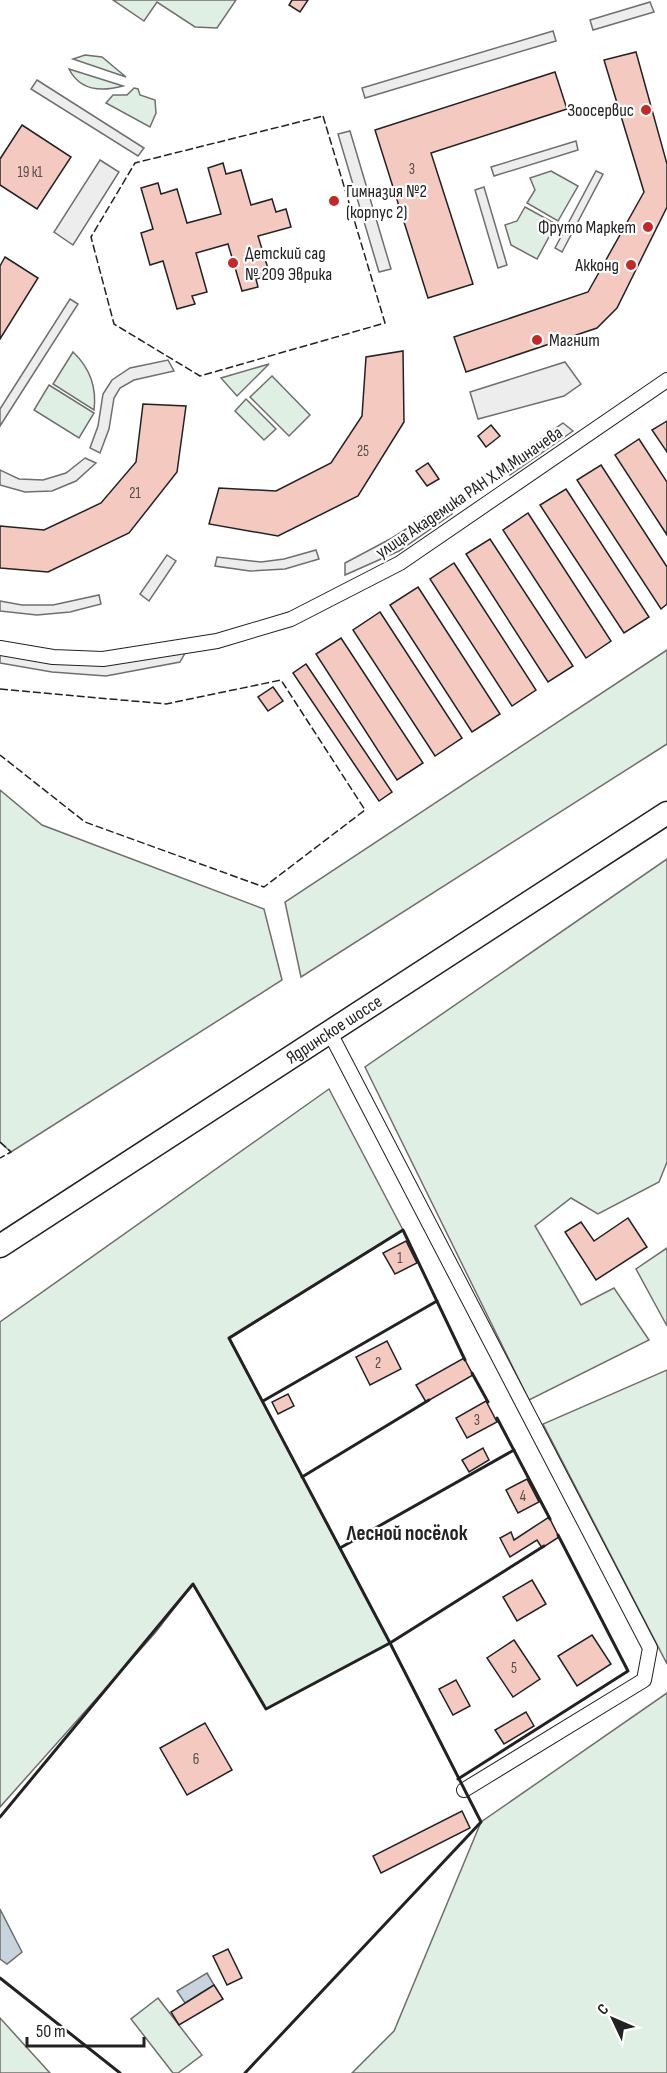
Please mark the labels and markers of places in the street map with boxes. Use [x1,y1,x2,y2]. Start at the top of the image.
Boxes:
place label: Зоосервис [567,100,634,121]
marker: Зоосервис [639,103,653,117]
place label: Гимназия №2 (корпус 2) [346,181,427,223]
marker: Гимназия №2 (корпус 2) [327,194,341,208]
place label: Фруто Маркет [538,217,636,238]
marker: Фруто Маркет [641,220,655,234]
place label: Детский сад № 209 Эврика [245,243,332,285]
place label: Акконд [574,255,619,276]
marker: Детский сад № 209 Эврика [226,256,240,270]
marker: Акконд [624,258,638,272]
place label: Магнит [549,330,600,351]
marker: Магнит [530,333,544,347]

